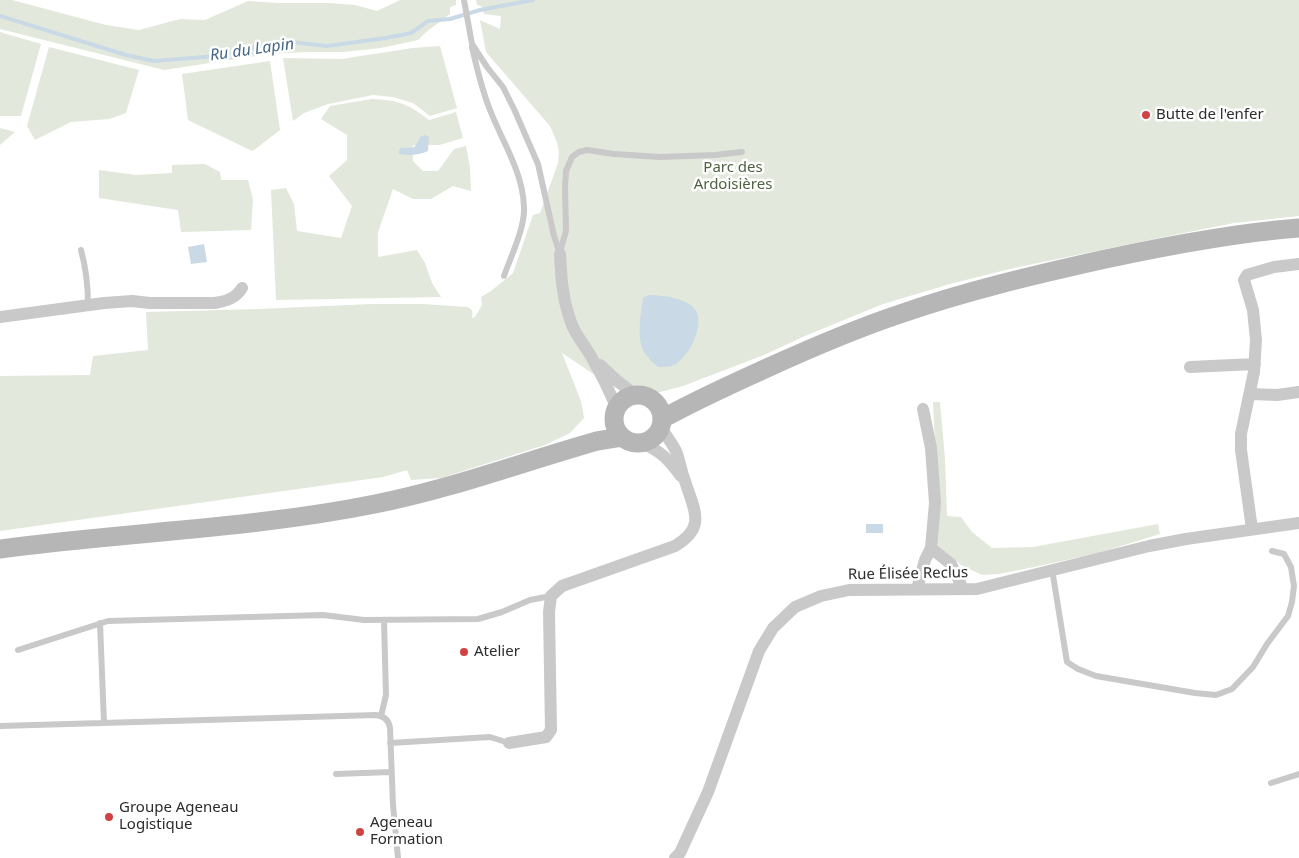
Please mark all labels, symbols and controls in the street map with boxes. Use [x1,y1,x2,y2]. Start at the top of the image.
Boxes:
water label: Ru du Lapin [209,35,295,65]
place label: Butte de l'enfer [1156,106,1264,124]
marker: Butte de l'enfer [1140,109,1152,121]
park label: Parc des Ardoisières [694,159,772,194]
street label: Rue Élisée Reclus [848,564,968,584]
place label: Atelier [474,643,520,661]
marker: Atelier [458,646,470,658]
place label: Groupe Ageneau Logistique [119,799,238,834]
marker: Groupe Ageneau Logistique [103,811,115,823]
place label: Ageneau Formation [370,814,443,849]
marker: Ageneau Formation [354,826,366,838]

